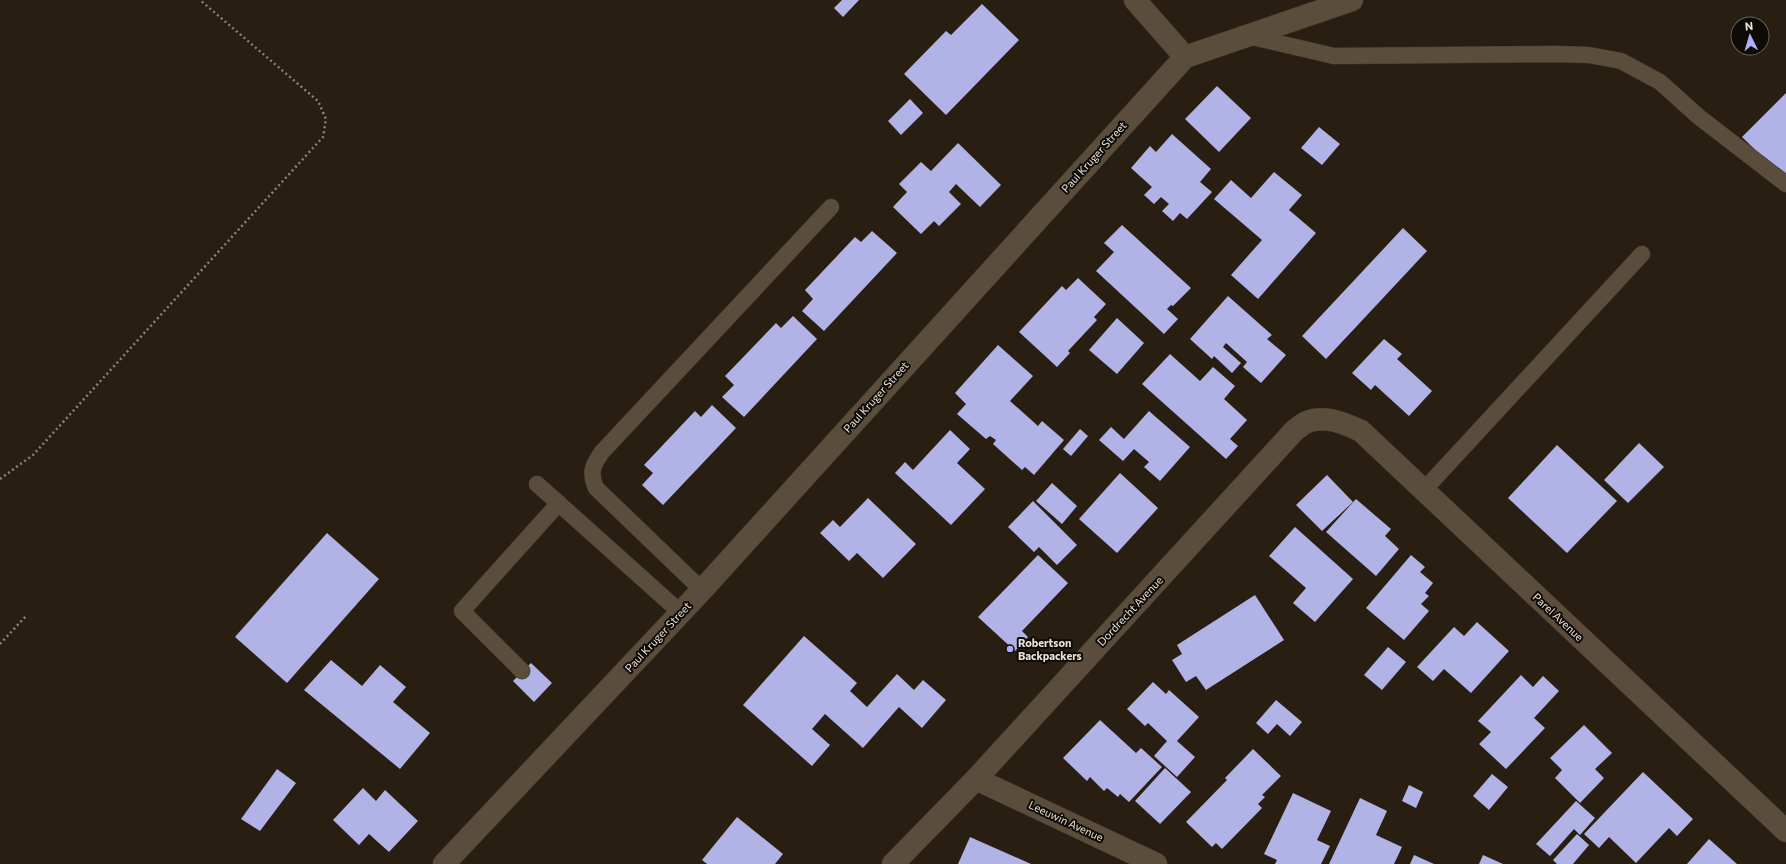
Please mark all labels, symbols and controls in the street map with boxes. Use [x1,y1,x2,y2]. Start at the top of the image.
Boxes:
north arrow [1730,16,1770,56]
text: N [1744,19,1754,32]
street label: Paul Kruger Street [1058,118,1129,195]
street label: Paul Kruger Street [840,358,911,435]
street label: Dordrecht Avenue [1094,573,1165,648]
street label: Parel Avenue [1530,590,1586,643]
street label: Paul Kruger Street [622,599,694,674]
place label: Robertson Backpackers [1018,636,1082,662]
marker: Robertson Backpackers [1005,644,1015,654]
street label: Leeuwin Avenue [1027,798,1106,844]

